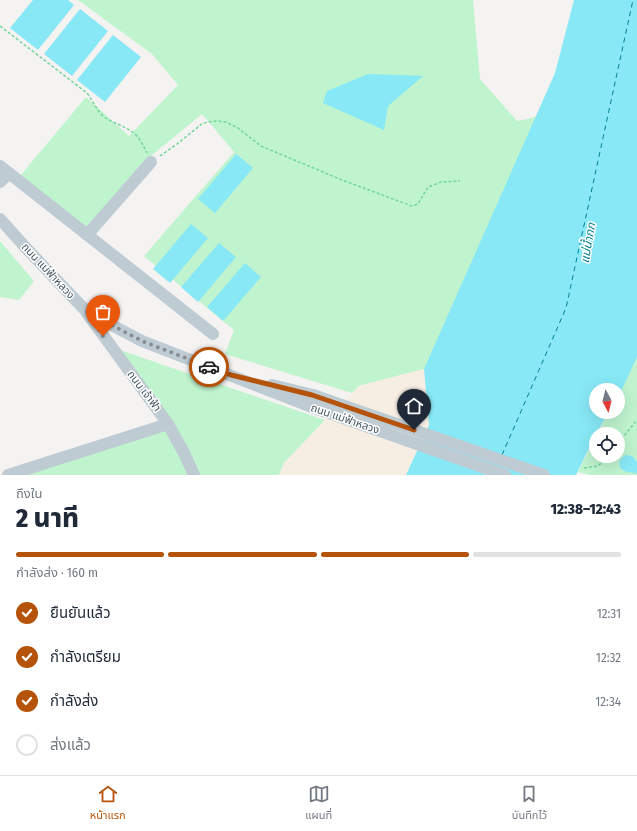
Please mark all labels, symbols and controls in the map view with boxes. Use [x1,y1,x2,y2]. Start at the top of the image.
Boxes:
water label: แม่น้ำกก [576,221,599,264]
street label: ถนน แม่ฟ้าหลวง [19,240,77,302]
pin [86,295,120,336]
icon: bag [92,301,114,323]
courier [189,347,229,387]
icon: car [198,356,220,378]
street label: ถนน เจ้าฟ้า [124,368,164,414]
north arrow [589,383,625,419]
map controls [589,383,625,463]
pin [397,389,431,430]
icon: home [403,395,425,417]
street label: ถนน แม่ฟ้าหลวง [309,401,381,437]
button: locate [589,427,625,463]
text: ถึงใน [16,486,42,501]
text: 12:38–12:43 [551,500,621,518]
text: 2 นาที [16,503,79,534]
text: กำลังส่ง · 160 m [16,565,98,580]
icon: check [16,602,38,624]
text: ยืนยันแล้ว [50,604,111,622]
text: 12:31 [597,606,621,621]
icon: check [16,646,38,668]
text: กำลังเตรียม [50,648,121,666]
text: 12:32 [596,650,621,665]
icon: check [16,690,38,712]
text: กำลังส่ง [50,692,98,710]
text: 12:34 [595,694,621,709]
text: ส่งแล้ว [50,736,91,754]
tab: หน้าแรก [90,783,126,824]
tab: แผนที่ [305,783,332,824]
tab: บันทึกไว้ [512,783,547,824]

